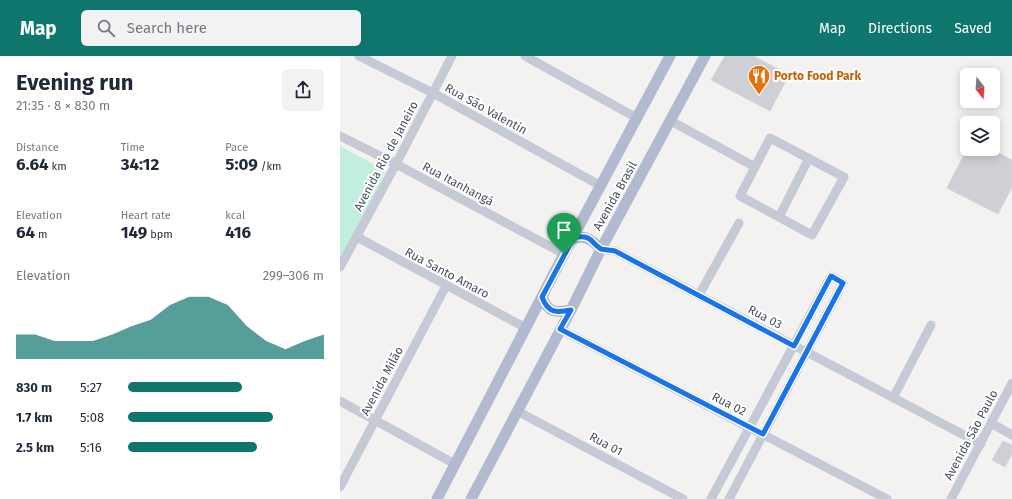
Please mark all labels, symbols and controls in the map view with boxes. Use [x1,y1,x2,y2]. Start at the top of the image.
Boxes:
search box [81,10,361,46]
text: Map [20,17,57,40]
icon: search [95,17,117,39]
text: Search here [127,19,207,37]
text: Map [819,20,846,37]
text: Directions [868,20,932,37]
text: Saved [954,20,992,37]
restaurant icon: Porto Food Park [746,63,772,96]
north arrow [960,68,1000,108]
map controls [960,68,1000,156]
text: Evening run [16,69,133,96]
button: share [282,69,324,111]
place label: Porto Food Park [774,69,861,83]
street label: Rua São Valentin [443,81,529,137]
text: 21:35 · 8 × 830 m [16,98,110,113]
street label: Avenida Rio de Janeiro [351,99,421,213]
button: layers [960,116,1000,156]
text: Distance [16,141,59,154]
text: Time [121,141,145,154]
text: Pace [225,141,248,154]
text: 6.64 [16,154,49,175]
text: 34:12 [121,154,159,175]
text: 5:09 [225,154,258,175]
street label: Rua Itanhangá [420,159,496,209]
street label: Avenida Brasil [590,159,640,233]
text: km [49,160,67,173]
text: /km [258,160,282,173]
text: Elevation [16,209,62,222]
text: Heart rate [121,209,171,222]
text: kcal [225,209,245,222]
pin [547,213,581,254]
icon: arrive [553,219,575,241]
text: 64 [16,222,35,243]
text: 149 [121,222,147,243]
text: 416 [225,222,251,243]
text: m [35,228,48,241]
text: bpm [147,228,173,241]
street label: Rua Santo Amaro [402,245,492,301]
text: Elevation [16,268,70,283]
text: 299–306 m [263,268,324,283]
street label: Rua 03 [746,302,784,332]
street label: Avenida Milão [358,344,406,418]
text: 830 m [16,380,52,395]
text: 5:27 [80,380,102,395]
street label: Avenida São Paulo [941,388,1001,482]
street label: Rua 02 [710,389,748,419]
text: 1.7 km [16,410,52,425]
text: 5:08 [80,410,104,425]
street label: Rua 01 [587,429,625,459]
text: 2.5 km [16,440,54,455]
text: 5:16 [80,440,102,455]

